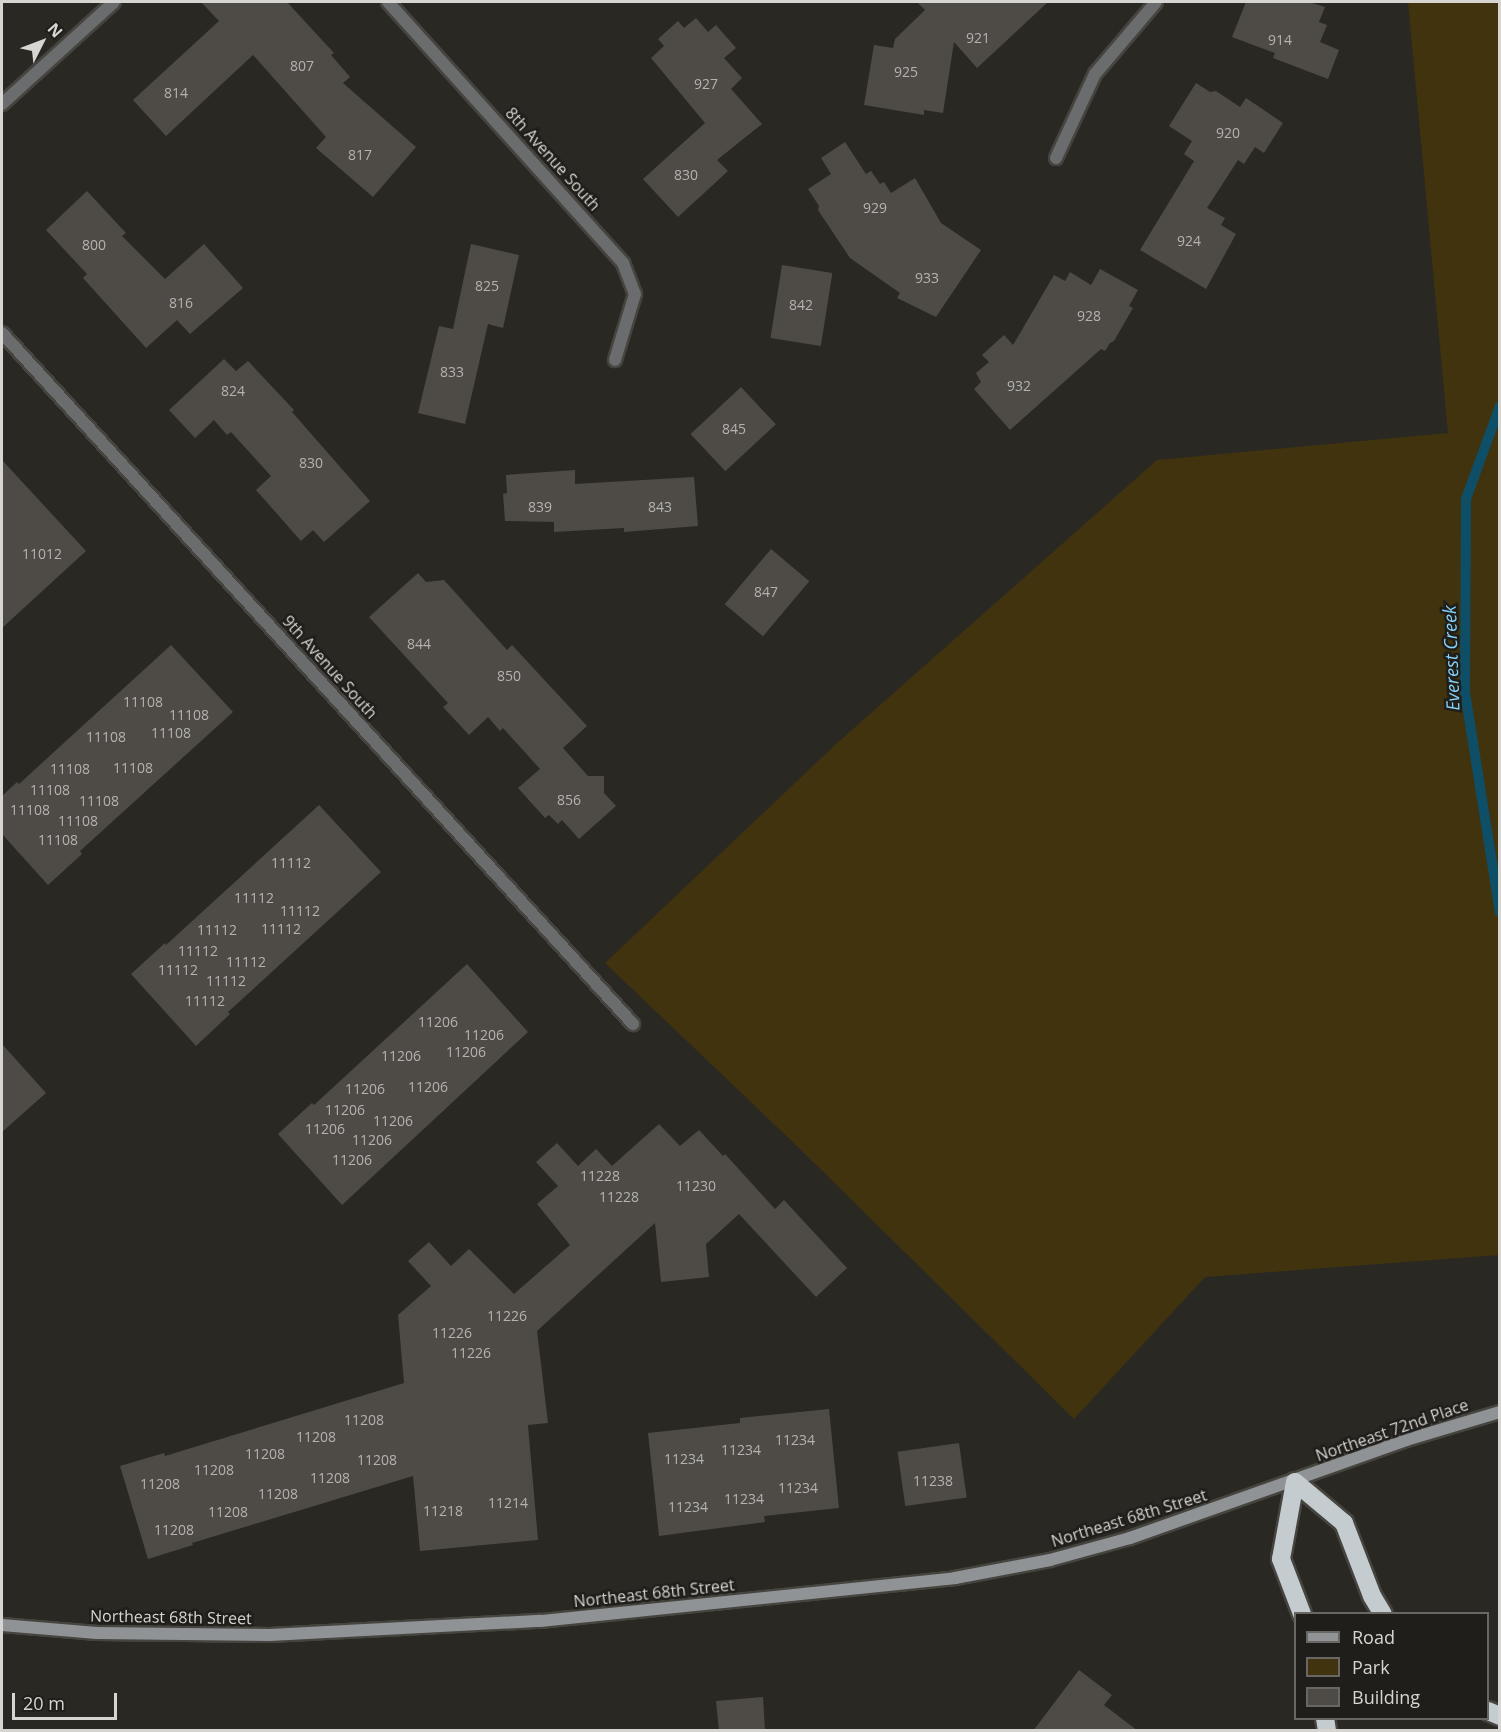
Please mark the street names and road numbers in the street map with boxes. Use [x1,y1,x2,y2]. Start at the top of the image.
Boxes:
street label: 8th Avenue South [502,103,604,215]
street label: 9th Avenue South [279,611,381,723]
street label: Northeast 72nd Place [1313,1395,1471,1465]
street label: Northeast 68th Street [1049,1485,1209,1551]
street label: Northeast 68th Street [573,1575,735,1611]
street label: Northeast 68th Street [90,1606,252,1628]

